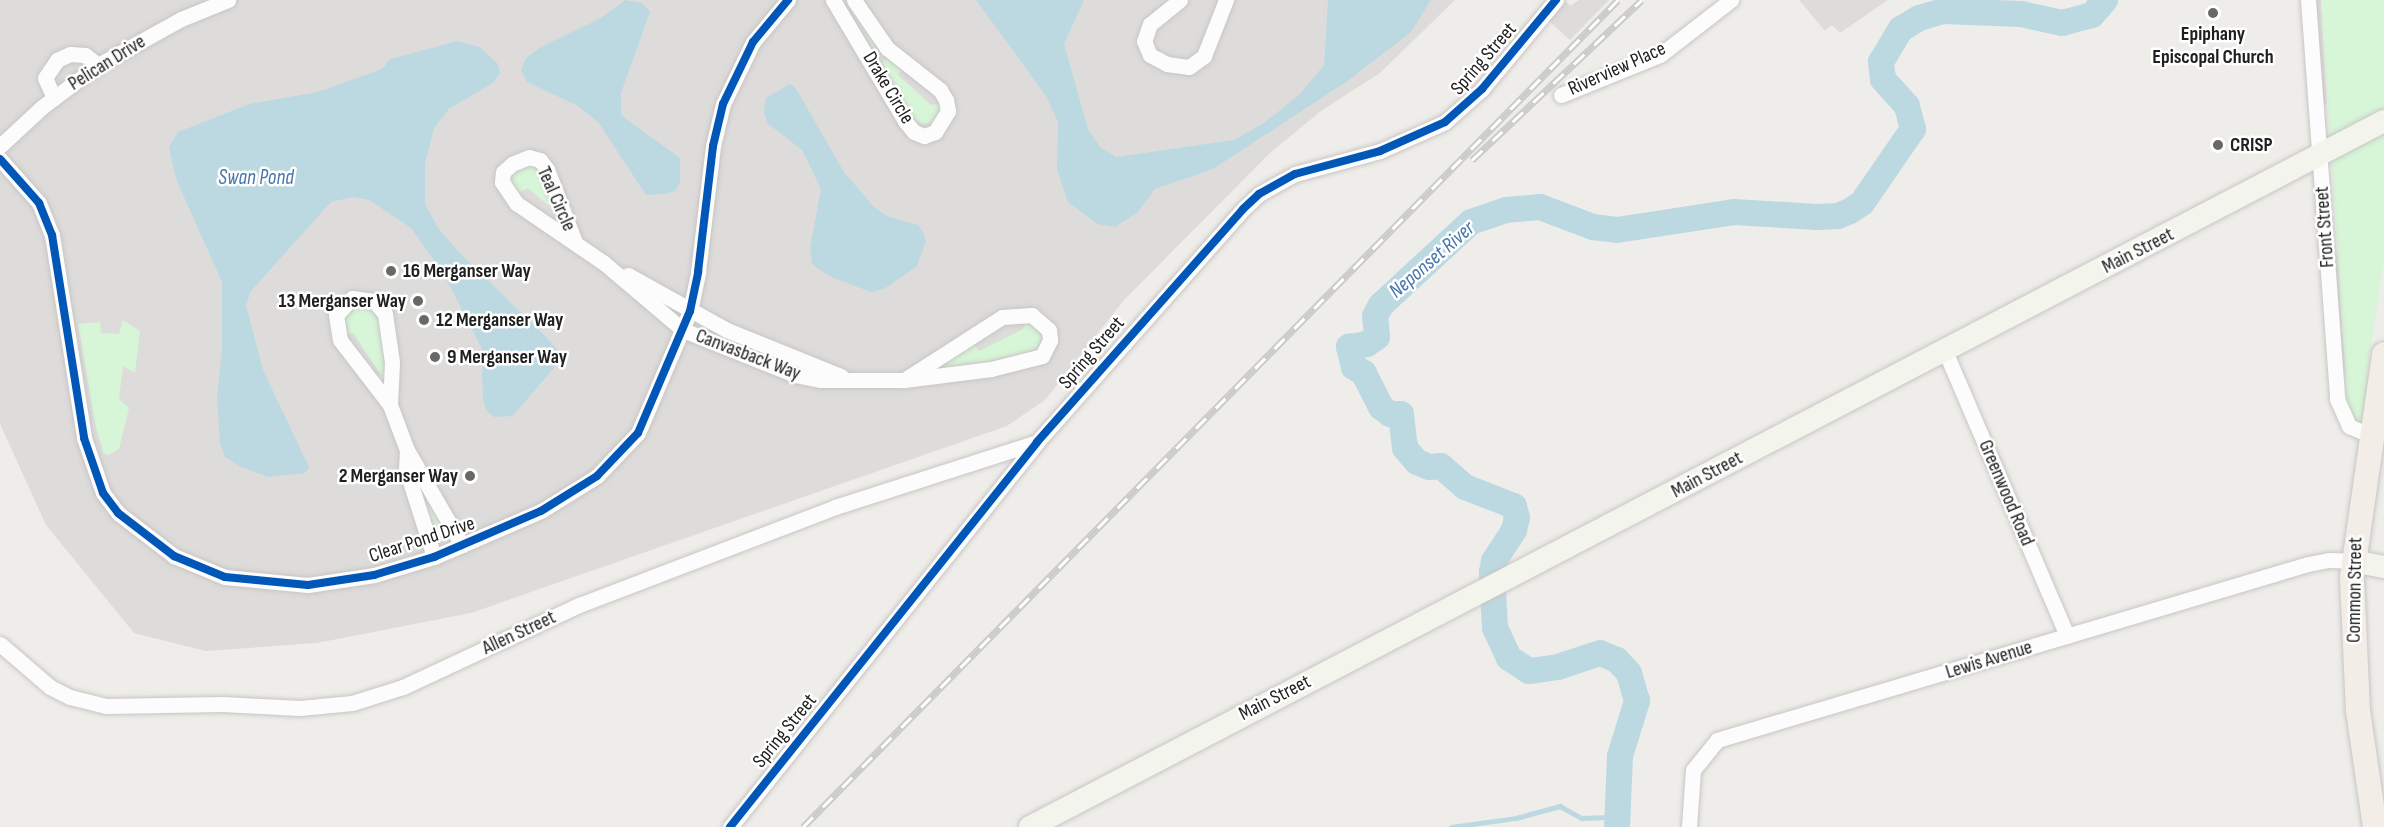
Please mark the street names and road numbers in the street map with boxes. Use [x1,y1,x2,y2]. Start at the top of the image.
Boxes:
street label: Spring Street [1446,18,1522,100]
street label: Pelican Drive [64,30,150,96]
street label: Riverview Place [1565,37,1669,101]
street label: Drake Circle [857,47,919,129]
street label: Teal Circle [531,163,581,235]
street label: Front Street [2310,186,2340,268]
street label: Main Street [2098,223,2178,279]
street label: Spring Street [1054,312,1130,394]
street label: Canvasback Way [692,324,804,386]
street label: Greenwood Road [1973,436,2039,550]
street label: Main Street [1667,446,1747,504]
street label: Clear Pond Drive [366,512,478,568]
street label: Common Street [2342,537,2368,643]
street label: Allen Street [478,606,560,660]
street label: Lewis Avenue [1943,635,2035,685]
street label: Main Street [1235,670,1315,726]
street label: Spring Street [748,689,822,773]

